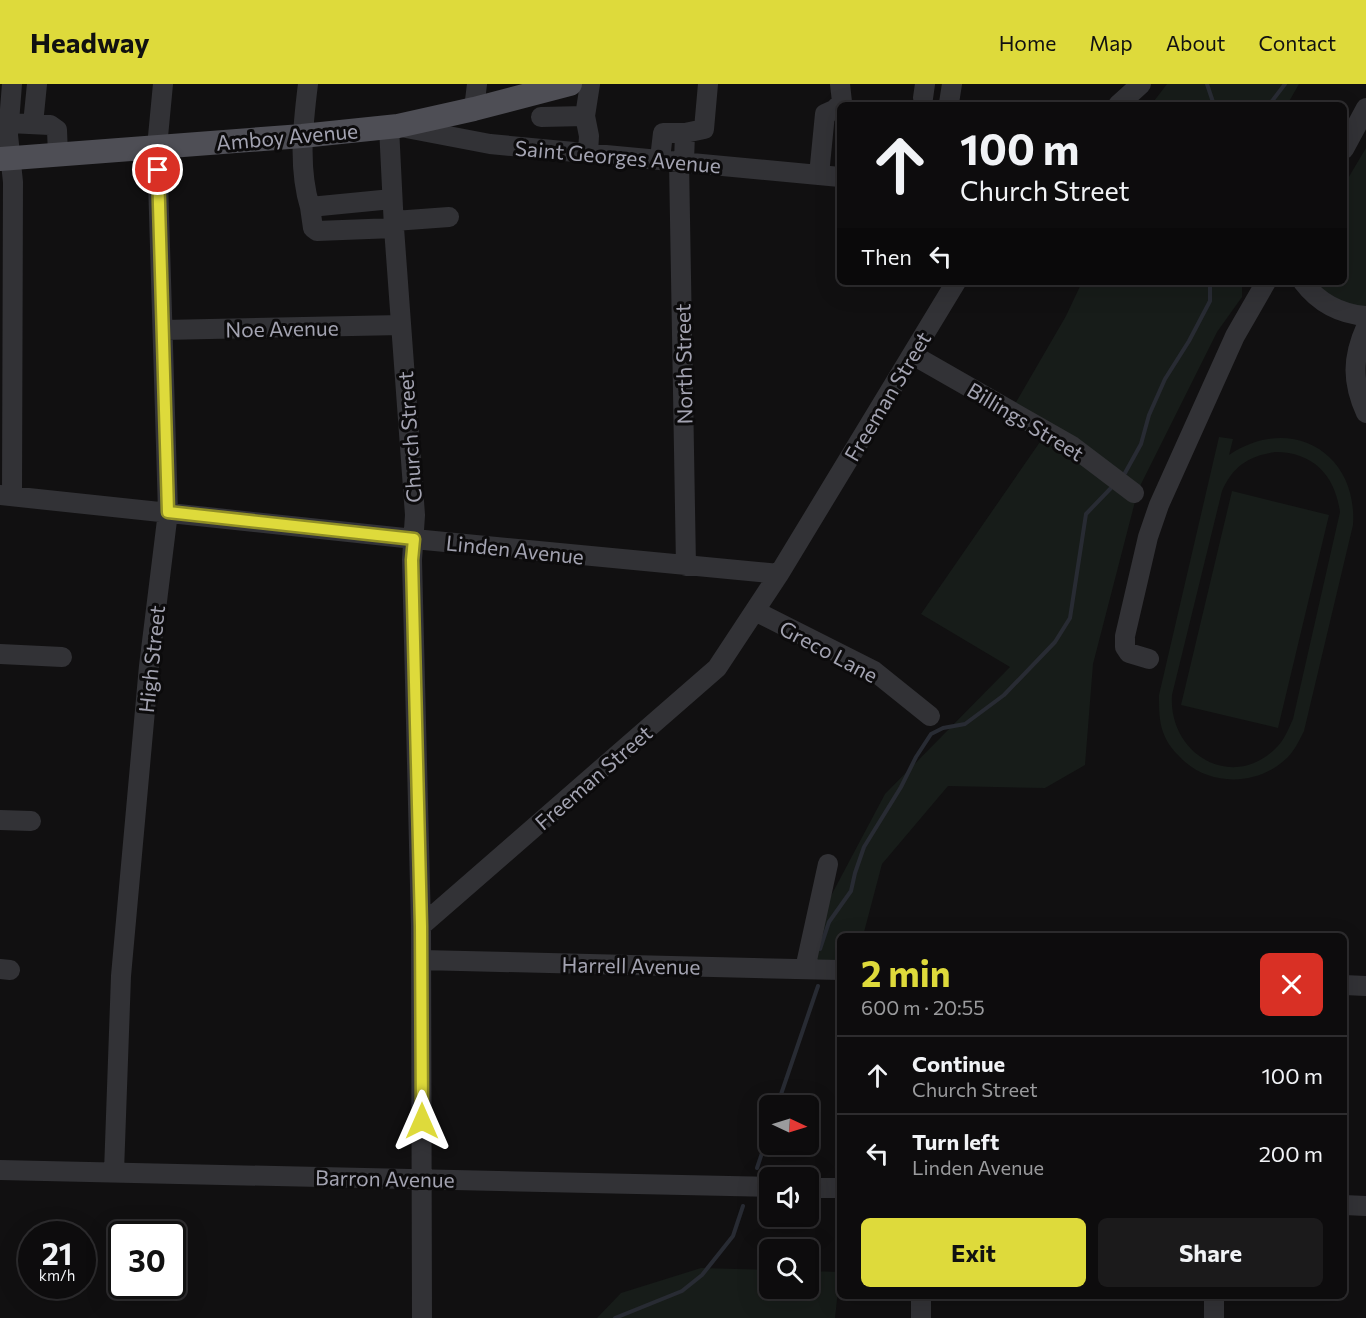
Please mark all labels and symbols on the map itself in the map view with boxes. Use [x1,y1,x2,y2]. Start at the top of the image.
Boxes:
street label: Amboy Avenue [215,117,359,155]
street label: Saint Georges Avenue [514,135,722,177]
pin [132,144,183,195]
street label: North Street [669,303,697,425]
street label: Noe Avenue [225,315,339,341]
street label: Freeman Street [839,327,935,465]
street label: Church Street [392,370,426,504]
street label: Billings Street [963,376,1089,466]
street label: Linden Avenue [445,529,585,569]
street label: High Street [133,604,169,714]
street label: Greco Lane [776,615,882,687]
street label: Freeman Street [529,719,657,835]
street label: Harrell Avenue [561,951,701,979]
position arrow [390,1089,454,1153]
north arrow [759,1095,819,1155]
street label: Barron Avenue [315,1164,455,1192]
speed limit sign: 30 [108,1221,186,1299]

